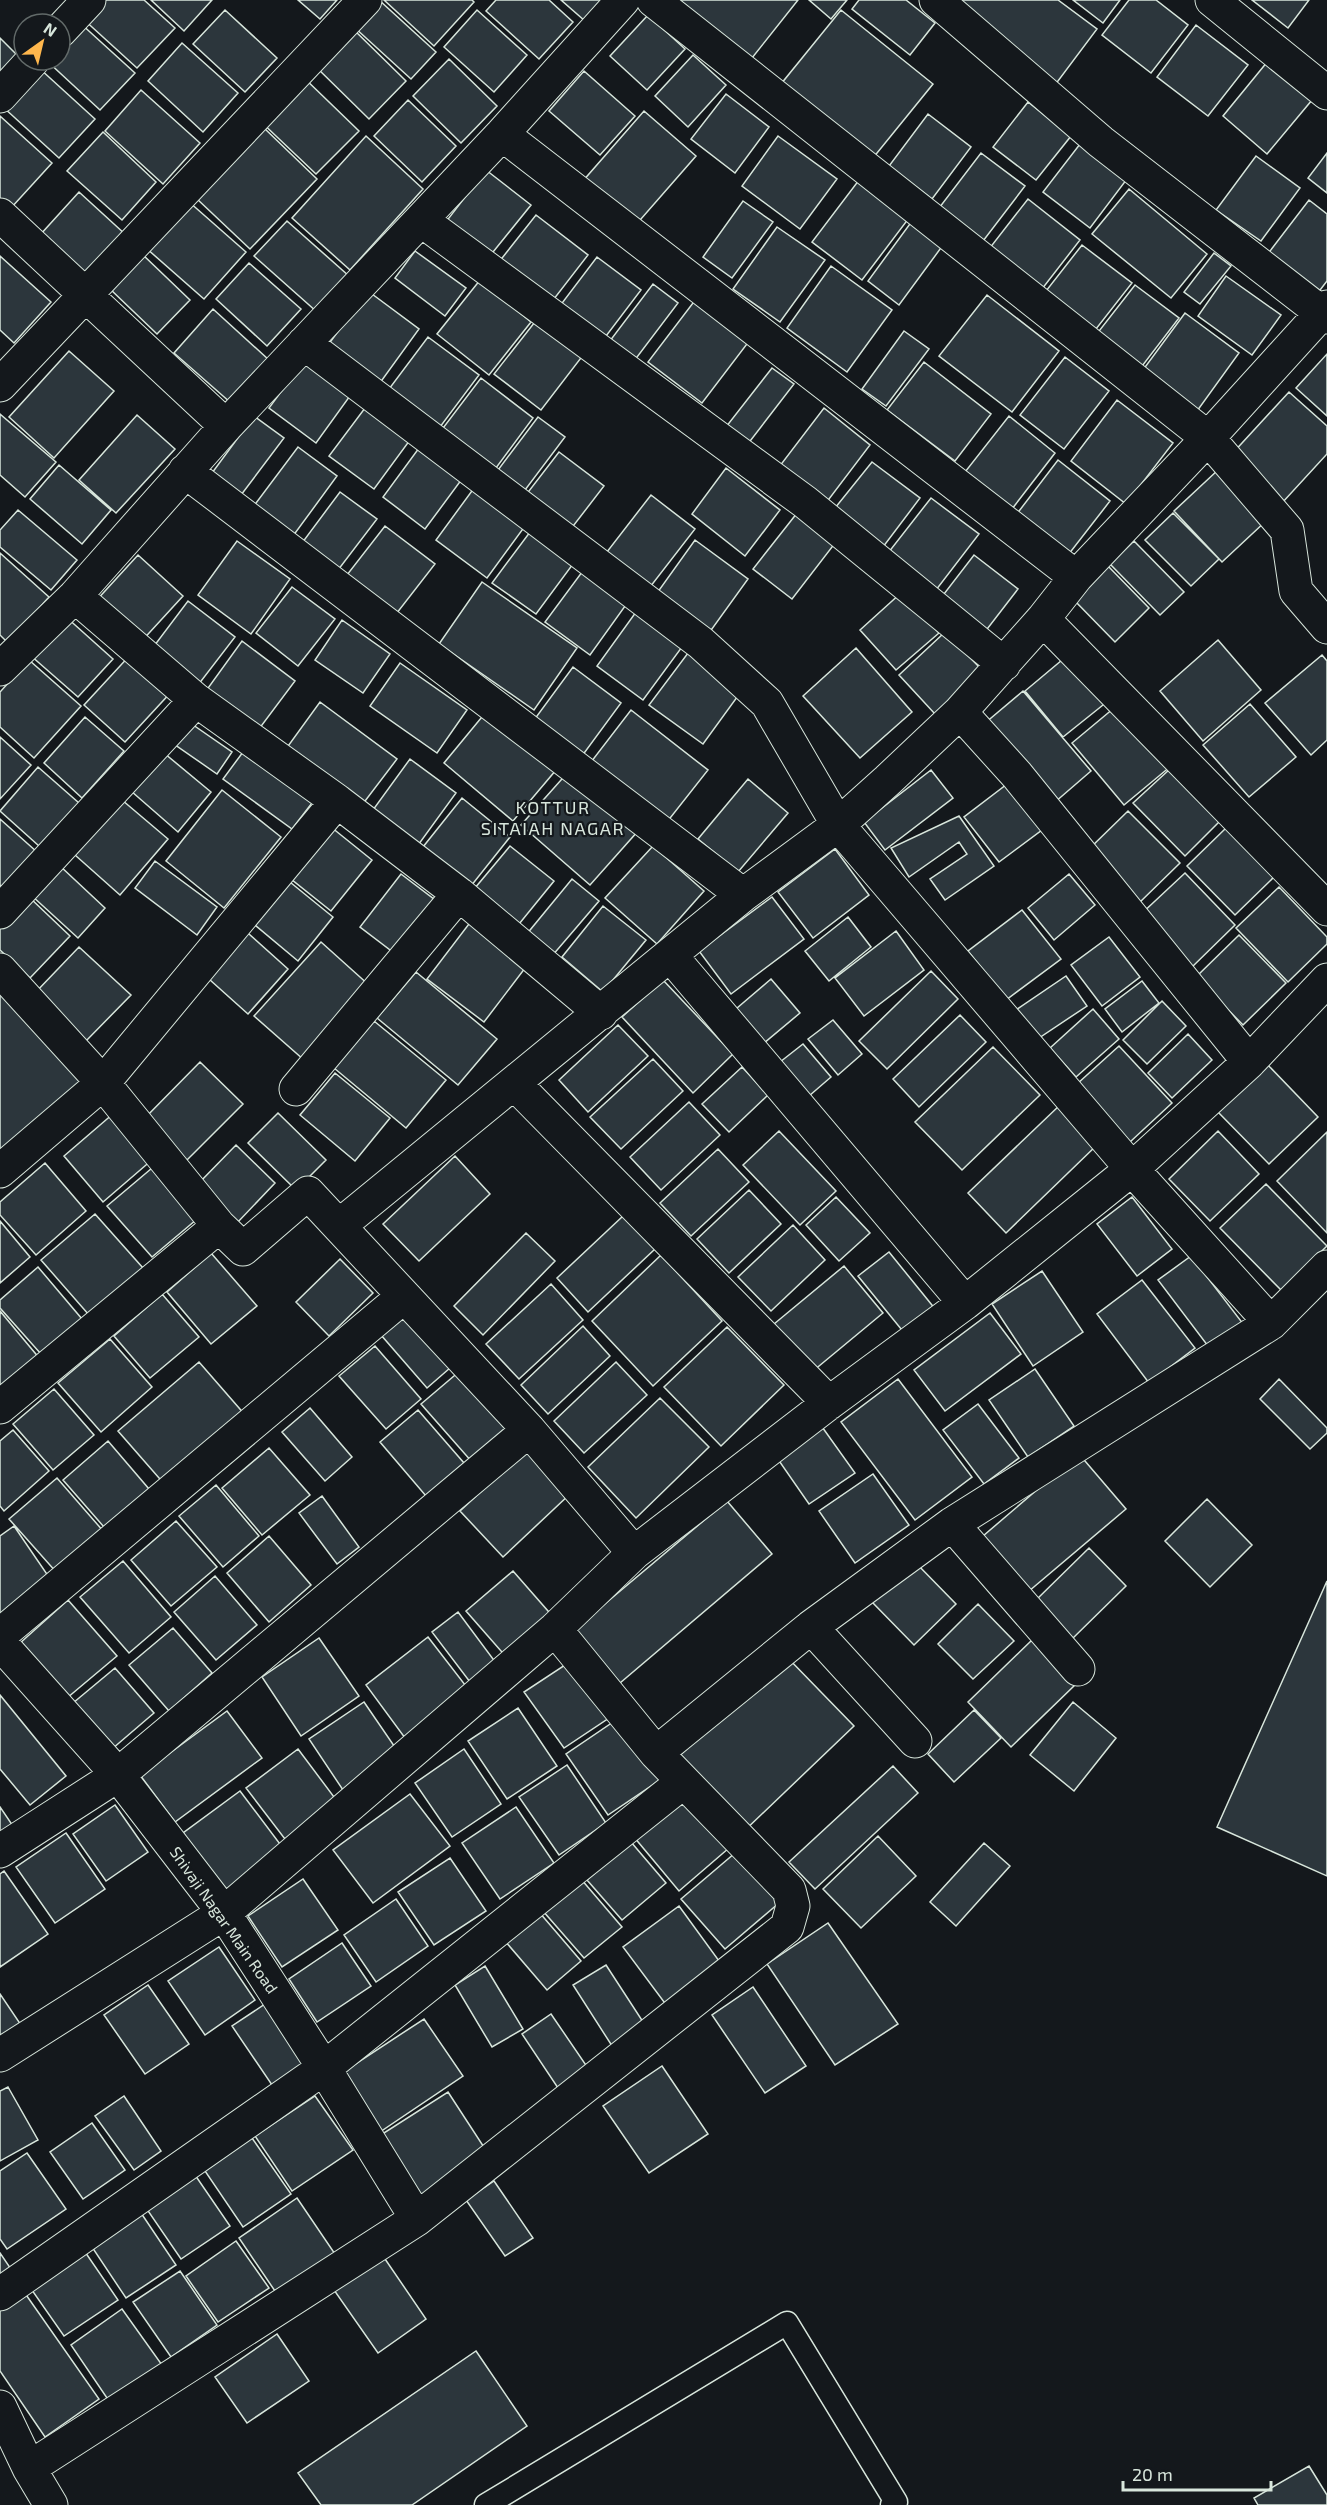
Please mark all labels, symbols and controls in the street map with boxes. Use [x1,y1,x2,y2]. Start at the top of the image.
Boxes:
north arrow [12,12,72,72]
text: N [41,18,61,40]
district label: KOTTUR SITAIAH NAGAR [481,796,625,839]
street label: Shivaji Nagar Main Road [166,1843,282,1997]
scale bar [1123,2454,1272,2492]
text: 20 m [1132,2463,1173,2485]

